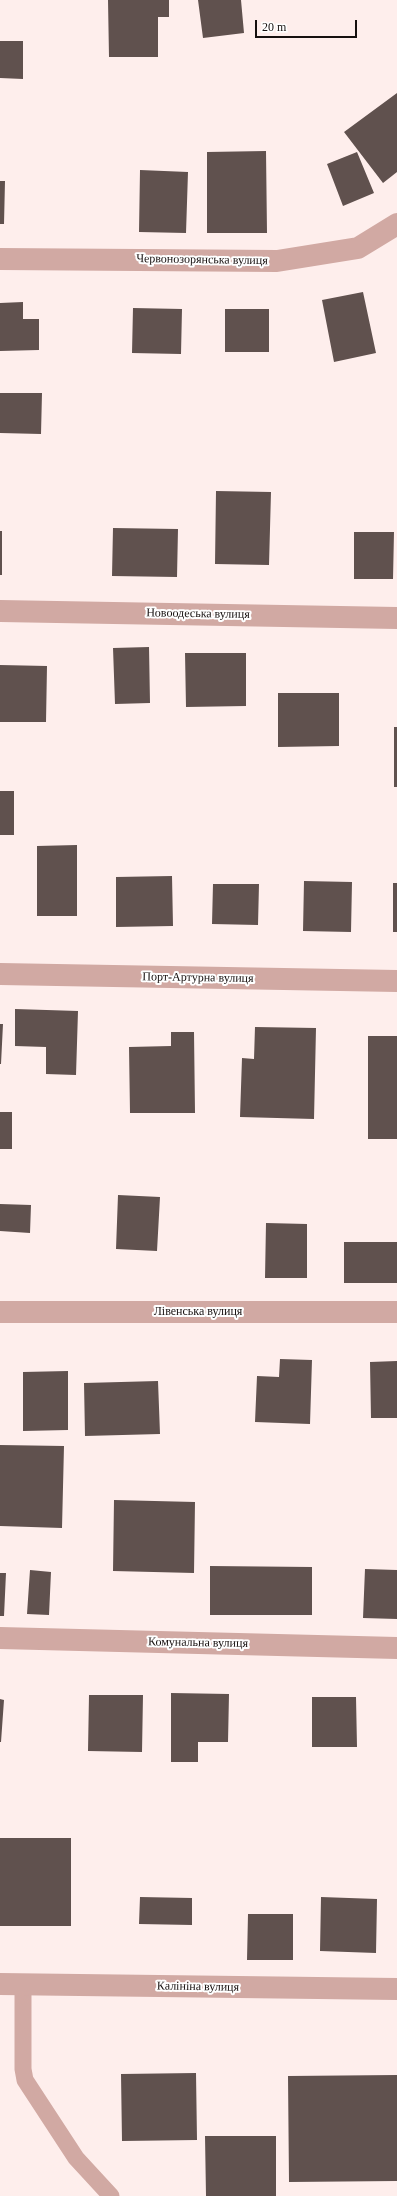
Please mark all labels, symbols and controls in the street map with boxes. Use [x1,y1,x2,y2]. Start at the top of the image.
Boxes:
scale bar [257,12,359,38]
text: 20 m [262,20,286,34]
street label: Червонозорянська вулиця [136,252,268,268]
street label: Новоодеська вулиця [146,606,250,622]
street label: Порт-Артурна вулиця [142,970,254,986]
street label: Лівенська вулиця [154,1305,242,1319]
street label: Комунальна вулиця [148,1635,248,1651]
street label: Калініна вулиця [157,1979,239,1995]

